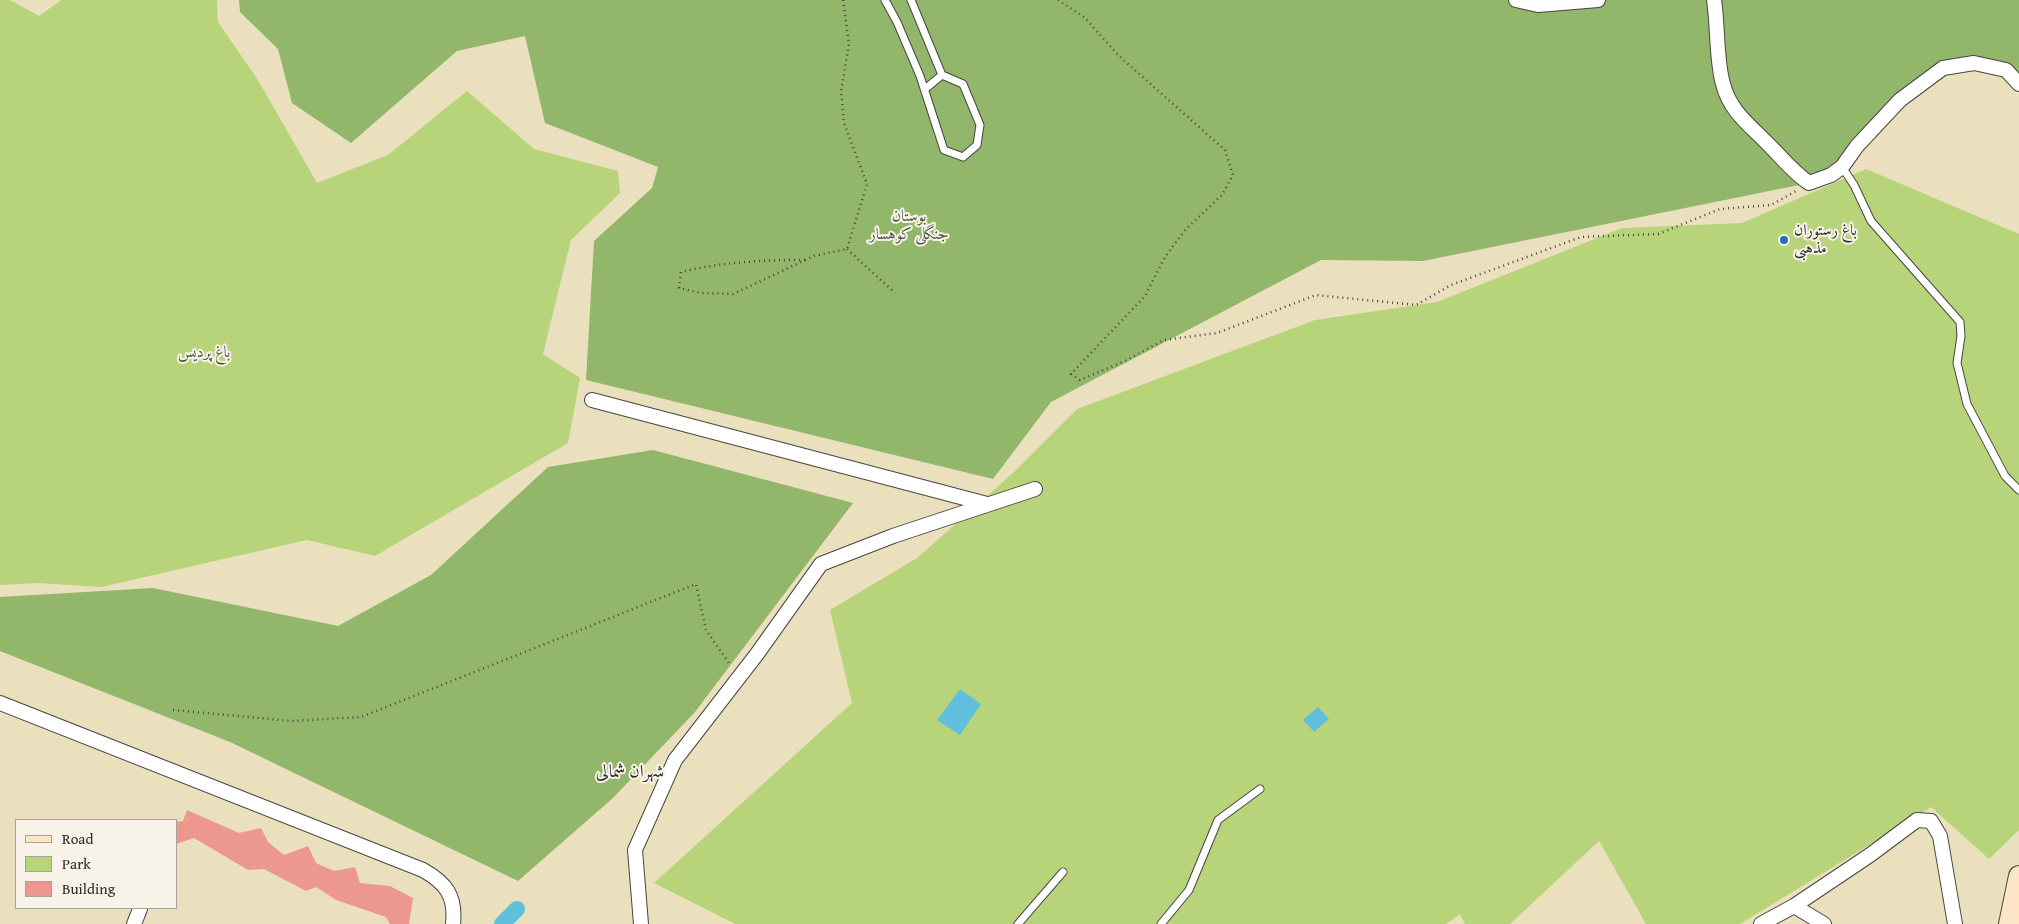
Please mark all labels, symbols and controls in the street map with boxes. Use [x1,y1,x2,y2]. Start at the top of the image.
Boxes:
park label: بوستان جنگلی کوهسار [869,207,949,245]
place label: باغ رستوران مذهبی [1794,221,1857,259]
marker: باغ رستوران مذهبی [1778,234,1790,246]
park label: باغ پردیس [178,343,230,363]
district label: شهران شمالی [596,761,664,783]
legend [15,819,178,909]
text: Road [62,828,93,849]
text: Park [62,853,91,874]
text: Building [62,878,115,899]

